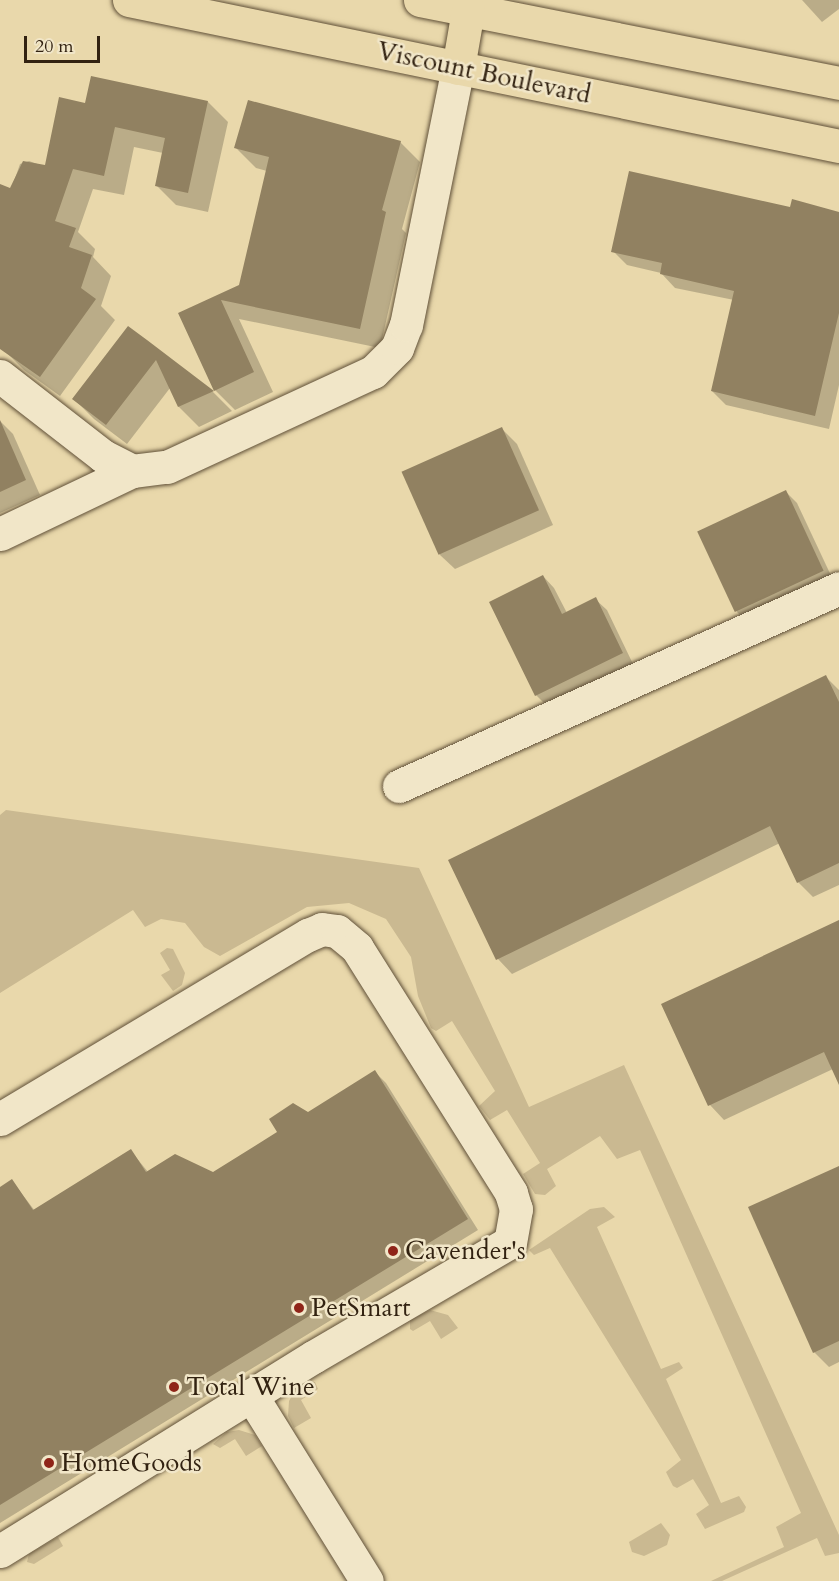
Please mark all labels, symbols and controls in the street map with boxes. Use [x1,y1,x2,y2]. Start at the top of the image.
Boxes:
scale bar [27,24,104,62]
text: 20 m [35,34,74,59]
street label: Viscount Boulevard [374,35,594,111]
place label: Cavender's [405,1235,526,1267]
marker: Cavender's [386,1244,400,1258]
place label: PetSmart [311,1292,410,1324]
marker: PetSmart [292,1301,306,1315]
place label: Total Wine [186,1371,315,1403]
marker: Total Wine [167,1380,181,1394]
place label: HomeGoods [61,1447,202,1479]
marker: HomeGoods [42,1456,56,1470]

